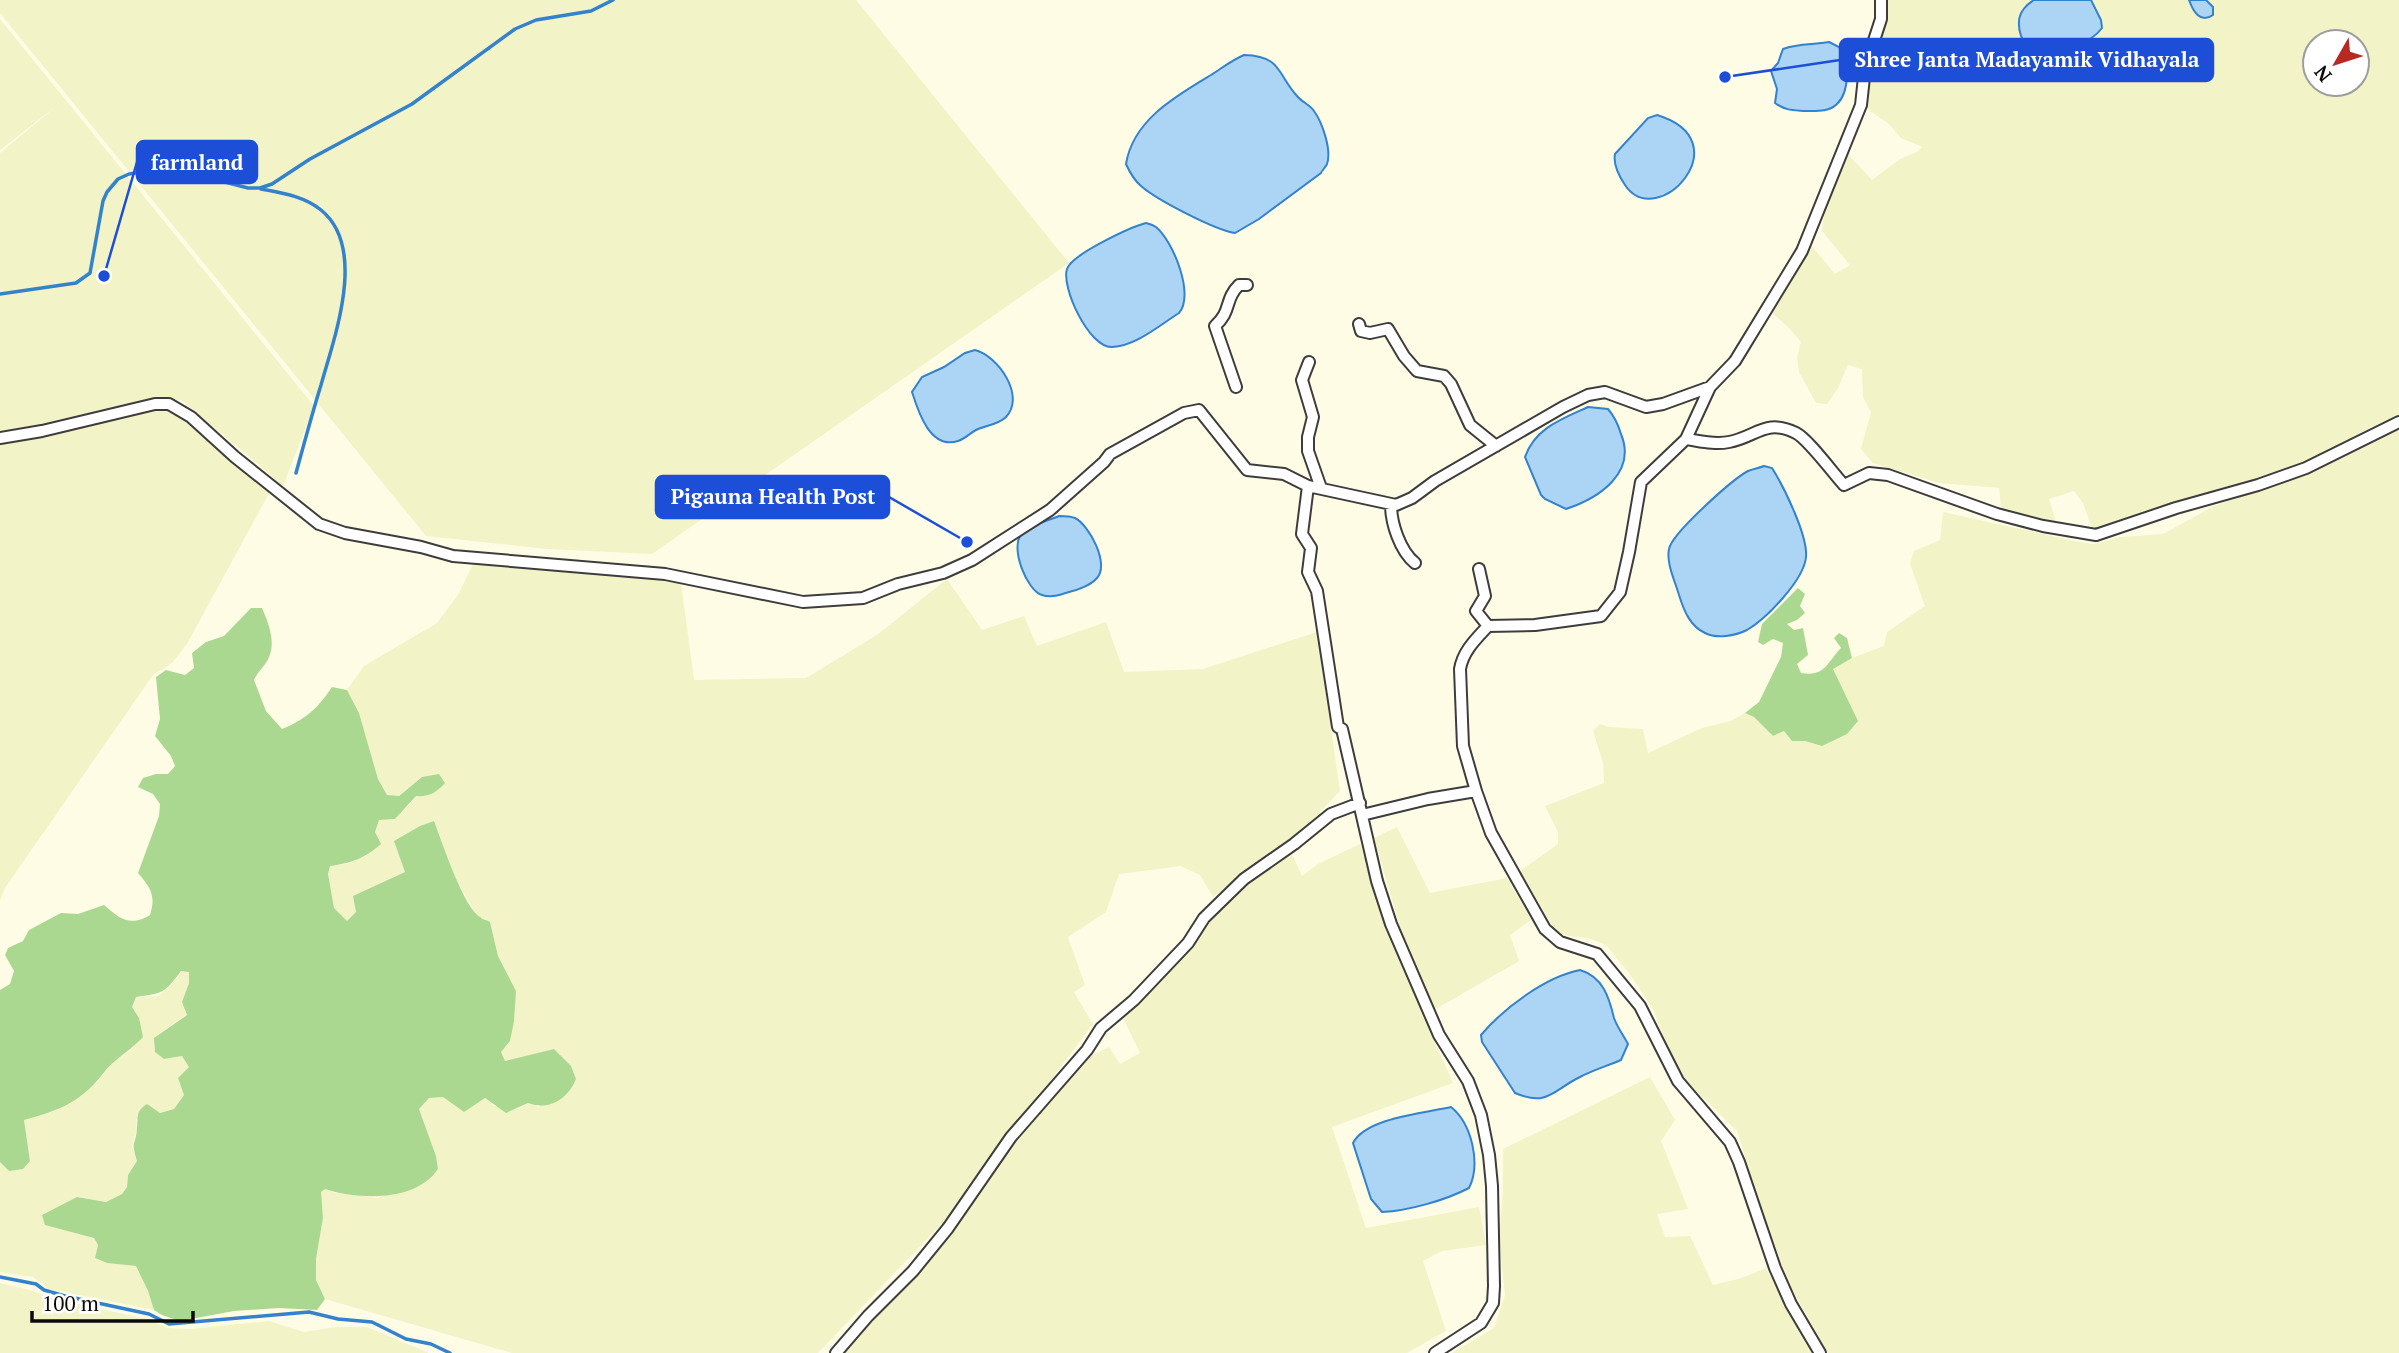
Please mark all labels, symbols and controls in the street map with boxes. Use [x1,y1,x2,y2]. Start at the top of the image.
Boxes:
north arrow [2301,28,2371,98]
callout: Shree Janta Madayamik Vidhayala [1840,39,2213,81]
text: Shree Janta Madayamik Vidhayala [1855,45,2200,73]
text: N [2308,60,2337,87]
callout: farmland [137,141,257,183]
text: farmland [151,148,244,176]
callout: Pigauna Health Post [656,476,889,518]
text: Pigauna Health Post [671,482,876,510]
scale bar [32,1280,192,1324]
text: 100 m [42,1289,99,1317]

